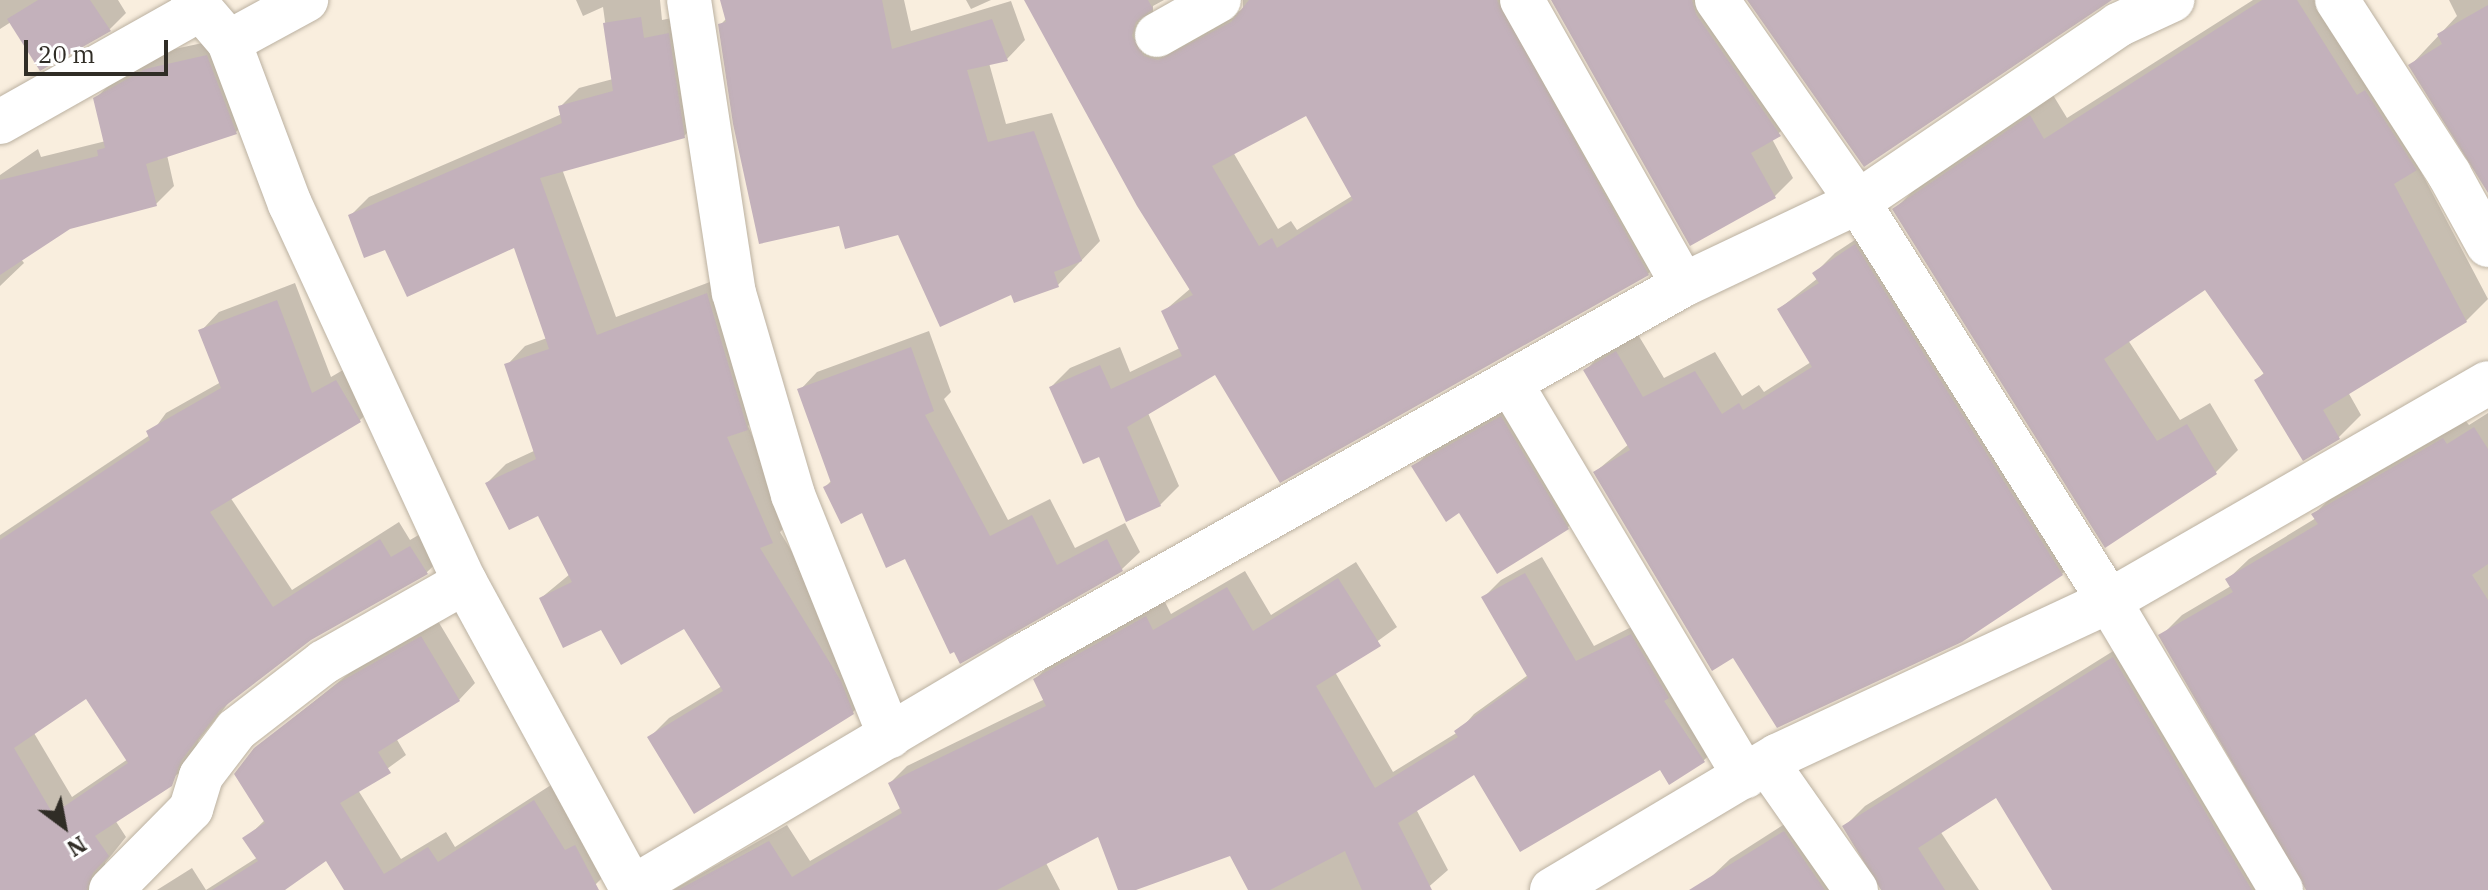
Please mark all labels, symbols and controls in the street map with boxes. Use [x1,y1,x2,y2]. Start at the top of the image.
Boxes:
scale bar [28,24,172,74]
text: 20 m [38,38,95,70]
north arrow [24,786,104,866]
text: N [62,830,92,864]

